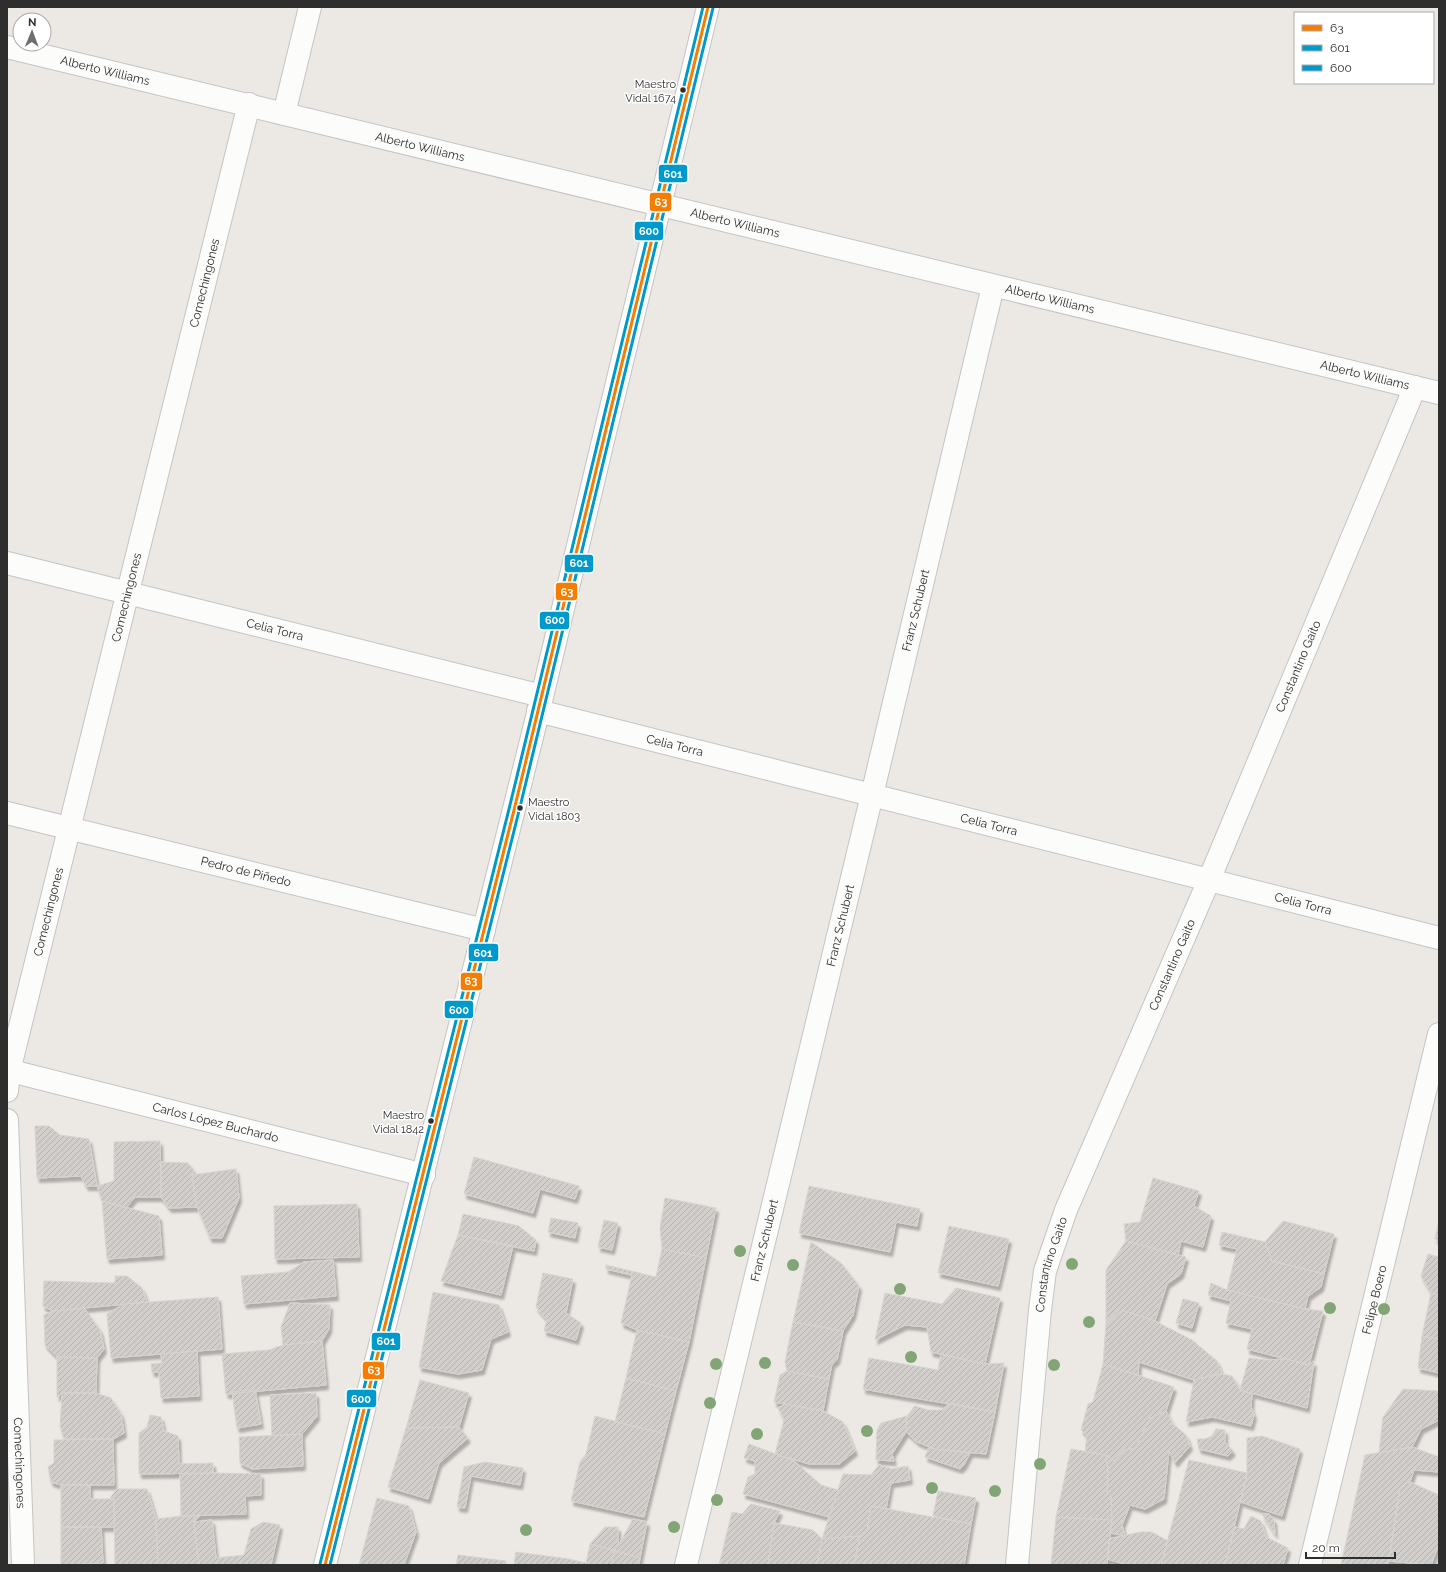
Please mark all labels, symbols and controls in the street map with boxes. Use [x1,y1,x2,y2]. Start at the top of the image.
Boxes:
north arrow [12,12,52,52]
legend [1294,12,1434,84]
text: N [28,16,36,29]
text: 63 [1330,21,1344,35]
text: 601 [1330,41,1350,55]
street label: Alberto Williams [59,53,151,88]
text: 600 [1330,61,1352,75]
place label: Maestro Vidal 1674 [625,78,676,105]
marker: Maestro Vidal 1674 [678,85,688,95]
street label: Alberto Williams [374,129,466,164]
line badge: 601 [658,164,688,183]
text: 601 [664,168,683,181]
line badge: 63 [649,192,672,212]
text: 63 [655,196,667,209]
street label: Alberto Williams [689,205,781,241]
line badge: 600 [634,221,664,241]
text: 600 [639,225,659,238]
street label: Comechingones [187,237,222,329]
street label: Alberto Williams [1004,281,1096,317]
street label: Alberto Williams [1319,358,1411,393]
street label: Comechingones [109,551,144,643]
line badge: 601 [564,554,594,573]
text: 601 [570,557,589,570]
street label: Franz Schubert [899,568,932,653]
line badge: 63 [555,582,578,601]
text: 63 [561,586,573,599]
line badge: 600 [539,611,570,630]
text: 600 [545,614,565,627]
street label: Celia Torra [245,616,305,643]
street label: Constantino Gaito [1273,618,1324,714]
street label: Celia Torra [645,732,705,759]
place label: Maestro Vidal 1803 [528,796,580,823]
marker: Maestro Vidal 1803 [515,803,525,813]
street label: Celia Torra [959,811,1019,839]
street label: Pedro de Piñedo [199,854,292,889]
street label: Comechingones [31,866,66,958]
street label: Franz Schubert [824,883,857,968]
street label: Celia Torra [1273,890,1333,918]
street label: Constantino Gaito [1146,917,1198,1013]
line badge: 601 [468,943,499,962]
text: 601 [474,947,493,960]
line badge: 63 [460,972,483,991]
text: 63 [465,975,477,988]
line badge: 600 [444,1000,474,1019]
text: 600 [449,1004,469,1017]
street label: Carlos López Buchardo [151,1100,280,1145]
place label: Maestro Vidal 1842 [373,1109,424,1136]
marker: Maestro Vidal 1842 [426,1116,436,1126]
street label: Franz Schubert [748,1198,781,1283]
street label: Constantino Gaito [1033,1215,1070,1313]
street label: Felipe Boero [1359,1264,1390,1336]
line badge: 601 [371,1332,401,1351]
text: 601 [377,1335,396,1348]
line badge: 63 [362,1361,385,1380]
text: 63 [368,1364,380,1377]
line badge: 600 [346,1389,377,1408]
text: 600 [351,1393,371,1406]
street label: Comechingones [11,1417,28,1509]
scale bar [1306,1534,1395,1560]
text: 20 m [1312,1541,1340,1555]

